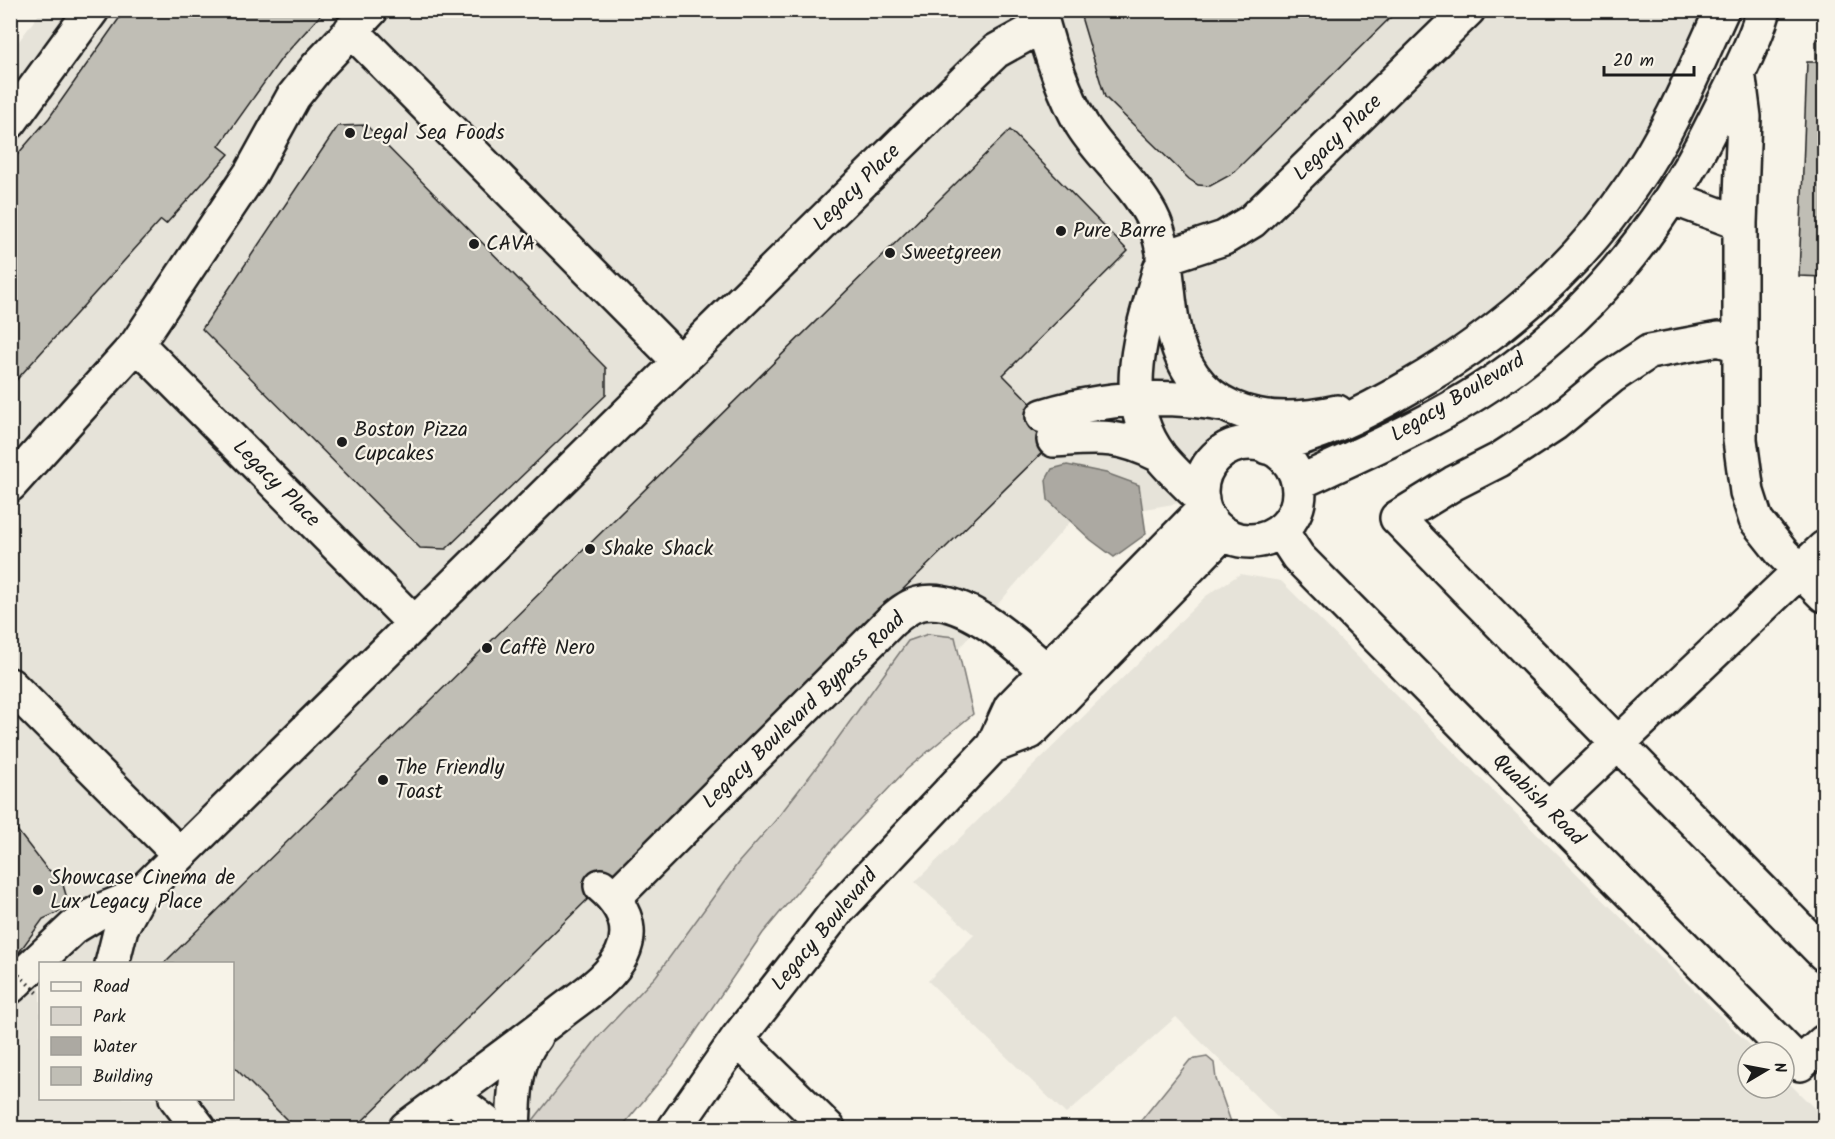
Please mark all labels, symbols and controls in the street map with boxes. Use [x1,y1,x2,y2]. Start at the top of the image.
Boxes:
scale bar [1604,39,1694,77]
text: 20 m [1613,47,1654,76]
street label: Legacy Place [1286,86,1391,189]
place label: Legal Sea Foods [362,117,505,150]
marker: Legal Sea Foods [343,126,357,140]
street label: Legacy Place [805,136,909,240]
place label: Pure Barre [1073,215,1166,248]
marker: Pure Barre [1054,224,1068,238]
place label: CAVA [486,228,535,261]
marker: CAVA [467,237,481,251]
place label: Sweetgreen [902,237,1001,270]
marker: Sweetgreen [883,246,897,260]
street label: Legacy Boulevard [1384,344,1532,451]
place label: Boston Pizza Cupcakes [354,414,468,471]
street label: Legacy Place [224,432,328,536]
marker: Boston Pizza Cupcakes [335,435,349,449]
place label: Shake Shack [602,533,714,566]
marker: Shake Shack [583,542,597,556]
street label: Legacy Boulevard Bypass Road [695,604,914,817]
place label: Caffè Nero [499,632,595,665]
marker: Caffè Nero [480,641,494,655]
street label: Quabish Road [1484,746,1593,855]
place label: The Friendly Toast [395,752,505,809]
marker: The Friendly Toast [376,773,390,787]
street label: Legacy Boulevard [763,861,887,999]
place label: Showcase Cinema de Lux Legacy Place [50,862,236,919]
marker: Showcase Cinema de Lux Legacy Place [31,883,45,897]
legend [39,962,234,1100]
text: Road [93,973,130,1002]
text: Park [93,1003,126,1032]
text: Water [93,1033,138,1062]
north arrow [1736,1040,1796,1100]
text: N [1766,1061,1792,1075]
text: Building [93,1063,153,1092]

